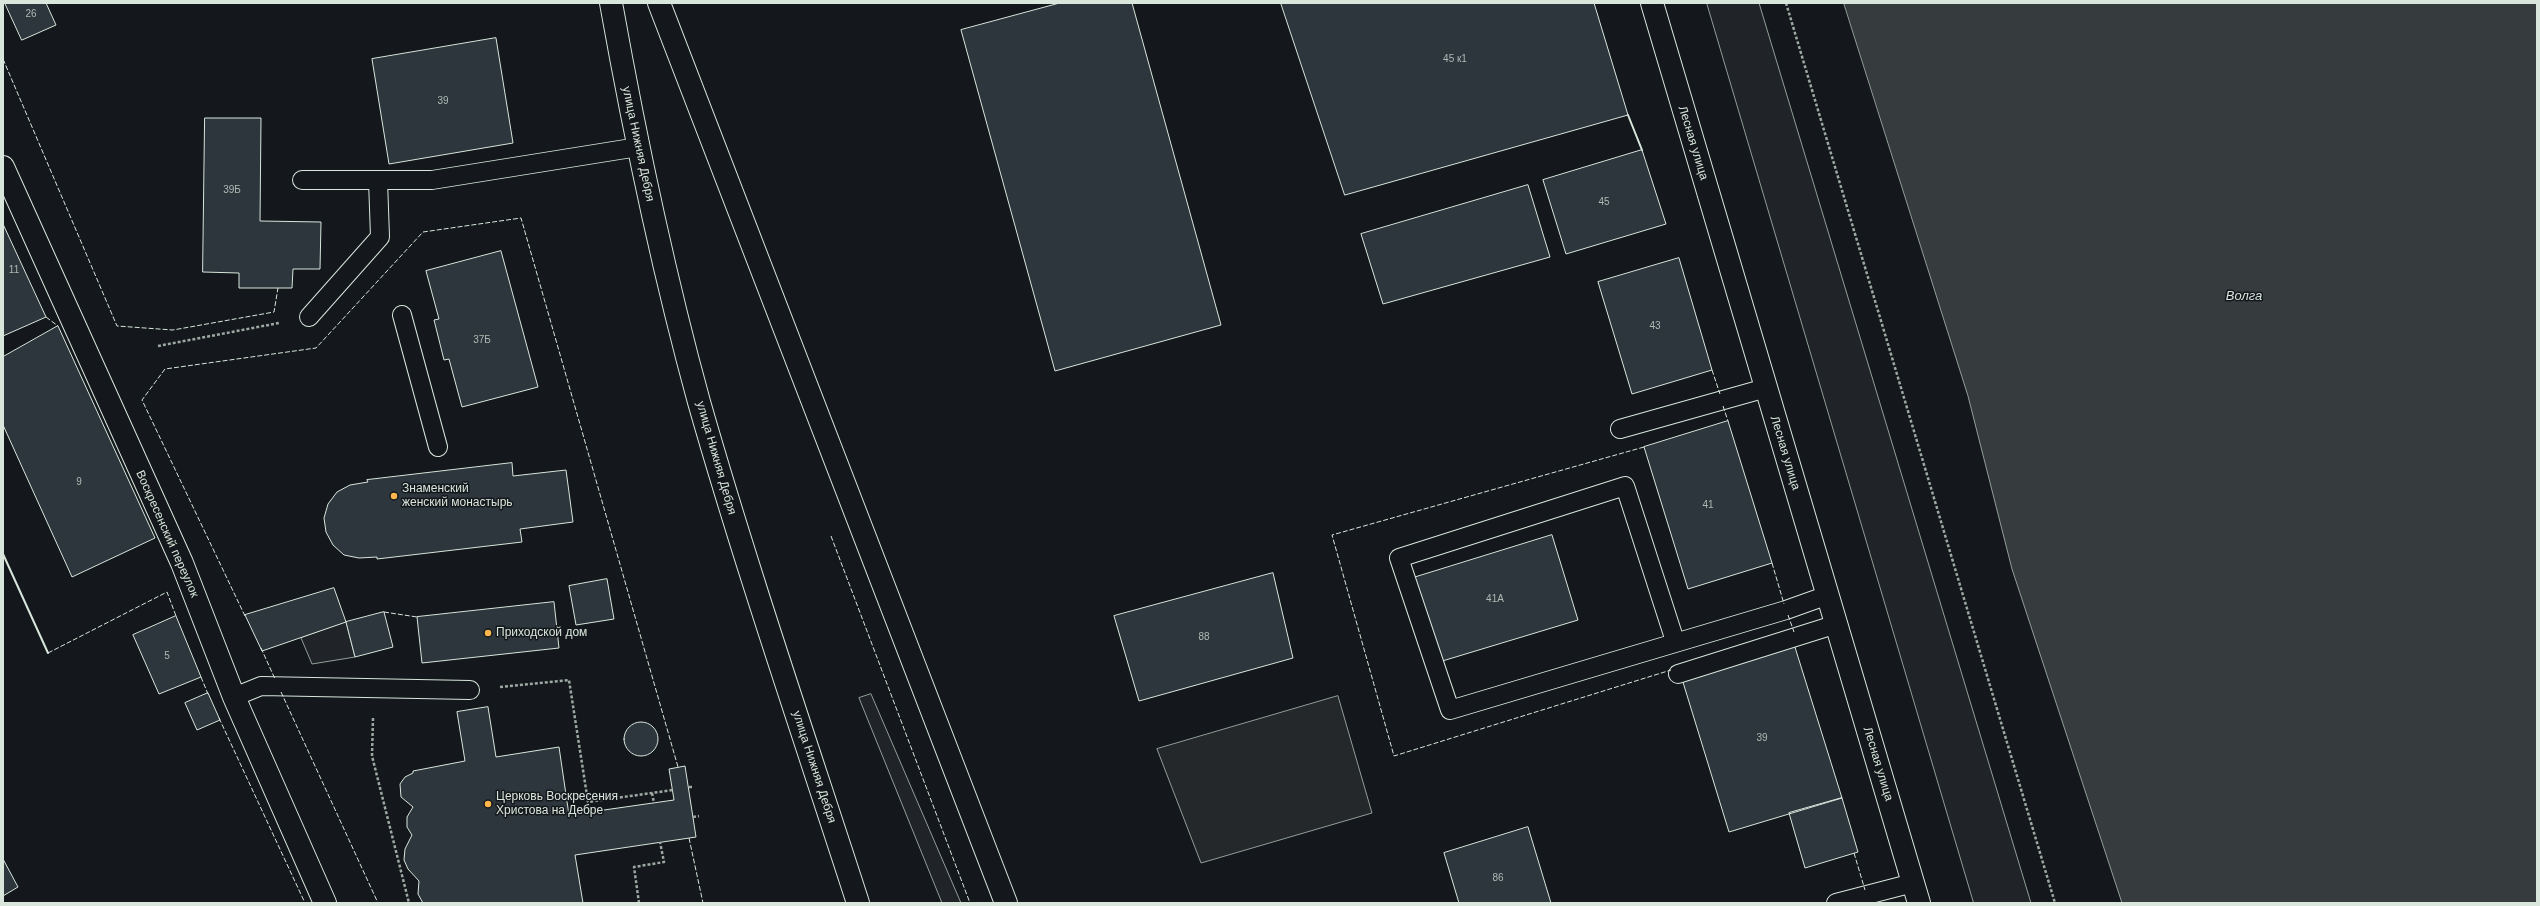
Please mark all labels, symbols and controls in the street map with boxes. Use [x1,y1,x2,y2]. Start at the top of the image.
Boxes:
house number: 26 [25,8,37,20]
house number: 45 к1 [1443,53,1467,65]
street label: улица Нижняя Дебря [619,85,657,203]
house number: 39 [437,95,449,107]
street label: Лесная улица [1675,104,1711,182]
house number: 39Б [223,184,241,196]
house number: 45 [1598,196,1610,208]
house number: 11 [9,264,19,276]
water label: Волга [2226,288,2262,304]
house number: 43 [1649,320,1661,332]
house number: 37Б [473,334,491,346]
street label: улица Нижняя Дебря [693,400,739,516]
street label: Лесная улица [1767,414,1803,492]
street label: Воскресенский переулок [132,468,202,600]
house number: 9 [76,476,82,488]
place label: Знаменский женский монастырь [402,482,513,510]
marker: Знаменский женский монастырь [389,491,399,501]
house number: 41 [1702,499,1714,511]
house number: 41А [1486,593,1504,605]
place label: Приходской дом [496,626,587,640]
marker: Приходской дом [483,628,493,638]
house number: 88 [1198,631,1210,643]
house number: 5 [164,650,170,662]
street label: улица Нижняя Дебря [789,709,839,825]
street label: Лесная улица [1860,725,1896,803]
house number: 39 [1756,732,1768,744]
place label: Церковь Воскресения Христова на Дебре [496,790,618,818]
marker: Церковь Воскресения Христова на Дебре [483,799,493,809]
house number: 86 [1492,872,1504,884]

